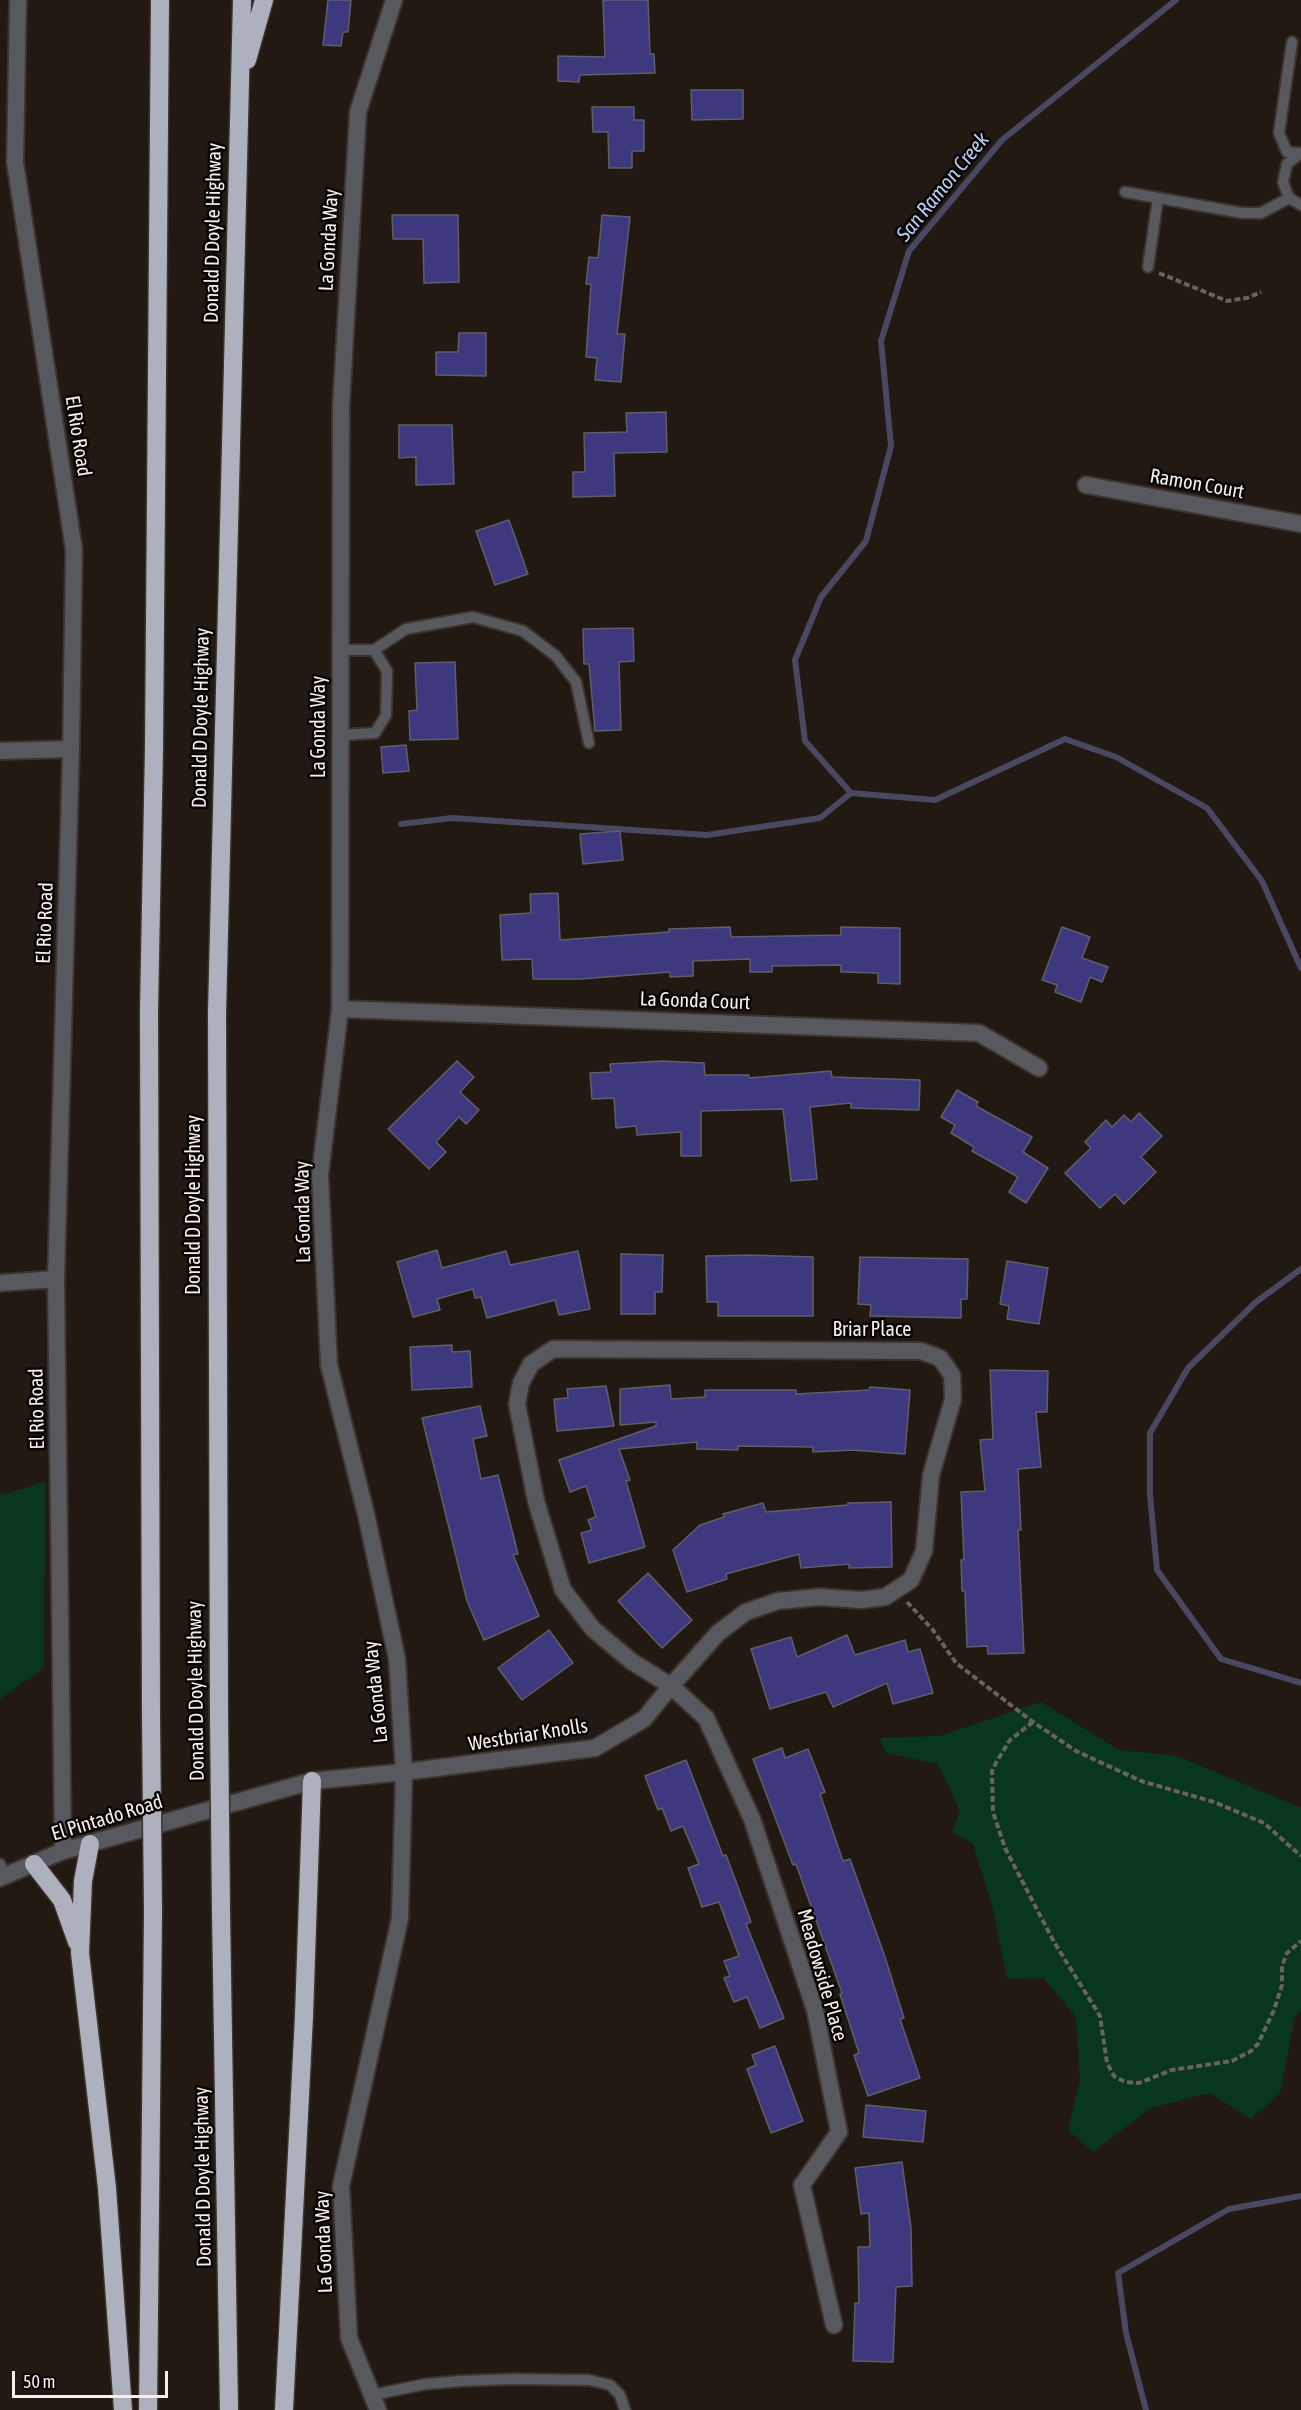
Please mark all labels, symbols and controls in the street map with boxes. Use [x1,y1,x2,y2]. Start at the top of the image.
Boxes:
water label: San Ramon Creek [891,127,995,247]
street label: Donald D Doyle Highway [199,143,227,323]
street label: La Gonda Way [314,188,344,292]
street label: El Rio Road [60,394,96,478]
street label: Ramon Court [1148,464,1246,504]
street label: Donald D Doyle Highway [187,628,215,808]
street label: La Gonda Way [307,676,331,778]
street label: El Rio Road [32,882,58,964]
street label: La Gonda Court [639,987,751,1015]
street label: Donald D Doyle Highway [182,1115,206,1295]
street label: La Gonda Way [290,1161,316,1263]
street label: Briar Place [833,1318,911,1342]
street label: El Rio Road [24,1368,50,1450]
street label: Donald D Doyle Highway [182,1601,210,1781]
street label: La Gonda Way [359,1640,393,1744]
street label: Westbriar Knolls [467,1714,589,1756]
street label: El Pintado Road [48,1790,166,1846]
street label: Meadowside Place [792,1906,852,2044]
street label: Donald D Doyle Highway [189,2087,217,2267]
street label: La Gonda Way [310,2190,338,2294]
scale bar [15,2359,171,2397]
text: 50 m [23,2371,55,2392]

